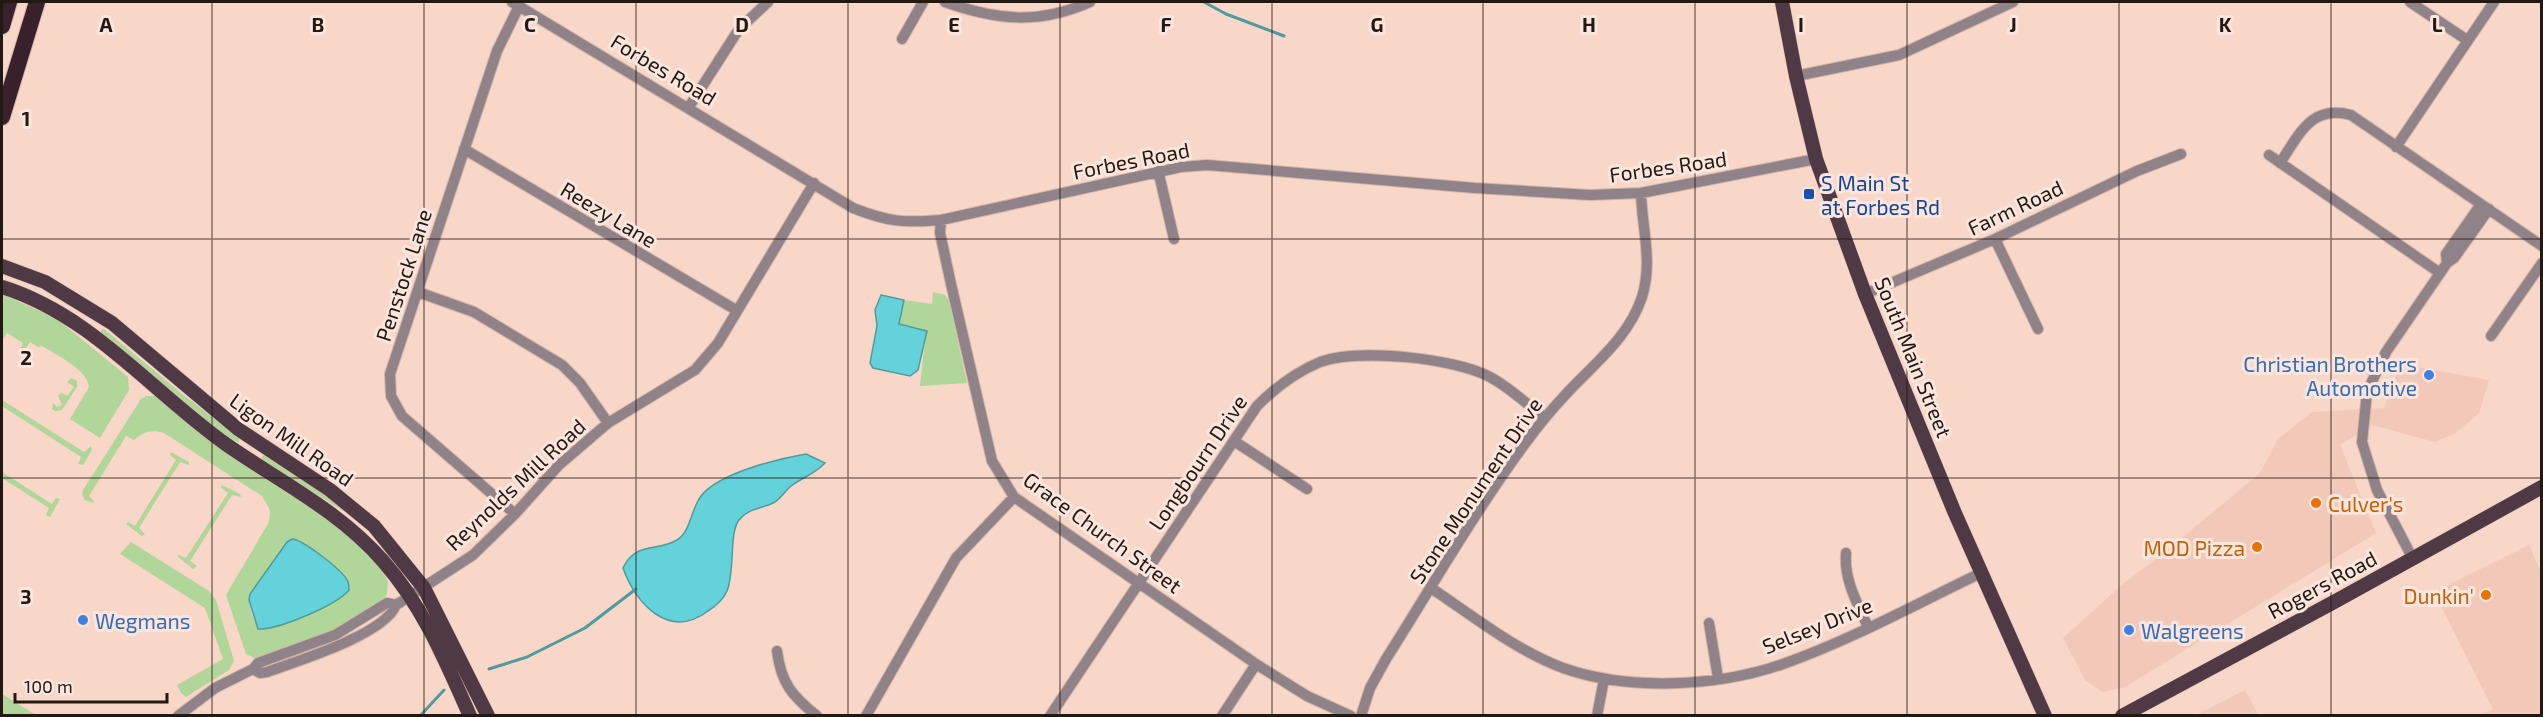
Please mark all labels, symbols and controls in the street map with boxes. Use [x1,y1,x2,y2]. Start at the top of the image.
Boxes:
text: A [99,12,113,36]
text: B [312,12,324,36]
text: C [524,12,536,36]
text: D [735,12,749,36]
text: E [948,12,960,36]
text: F [1160,12,1172,36]
text: G [1371,12,1383,36]
text: H [1582,12,1596,36]
text: I [1798,12,1804,36]
text: J [2009,12,2017,36]
text: K [2219,12,2232,36]
text: L [2432,12,2443,36]
street label: Forbes Road [607,28,721,110]
text: 1 [22,106,30,130]
street label: Forbes Road [1071,136,1191,184]
street label: Forbes Road [1608,145,1728,187]
place label: S Main St at Forbes Rd [1821,170,1940,219]
street label: Farm Road [1963,174,2067,240]
street label: Reezy Lane [557,176,661,252]
marker: S Main St at Forbes Rd [1802,187,1816,201]
street label: Penstock Lane [370,206,436,344]
street label: South Main Street [1870,273,1958,441]
text: 2 [20,345,32,369]
place label: Christian Brothers Automotive [2243,351,2417,400]
marker: Christian Brothers Automotive [2422,368,2436,382]
street label: Ligon Mill Road [225,387,359,491]
street label: Longbourn Drive [1143,390,1251,534]
street label: Stone Monument Drive [1403,392,1547,588]
street label: Reynolds Mill Road [440,413,590,555]
street label: Grace Church Street [1019,466,1187,598]
place label: Culver's [2328,491,2403,516]
marker: Culver's [2309,496,2323,510]
place label: MOD Pizza [2143,535,2245,560]
marker: MOD Pizza [2250,540,2264,554]
street label: Rogers Road [2263,545,2381,623]
place label: Dunkin' [2404,583,2474,608]
text: 3 [20,584,32,608]
marker: Dunkin' [2479,588,2493,602]
street label: Selsey Drive [1758,592,1876,658]
place label: Wegmans [95,608,190,633]
marker: Wegmans [76,613,90,627]
place label: Walgreens [2141,618,2244,643]
marker: Walgreens [2122,623,2136,637]
scale bar [15,666,166,704]
text: 100 m [24,675,73,697]

